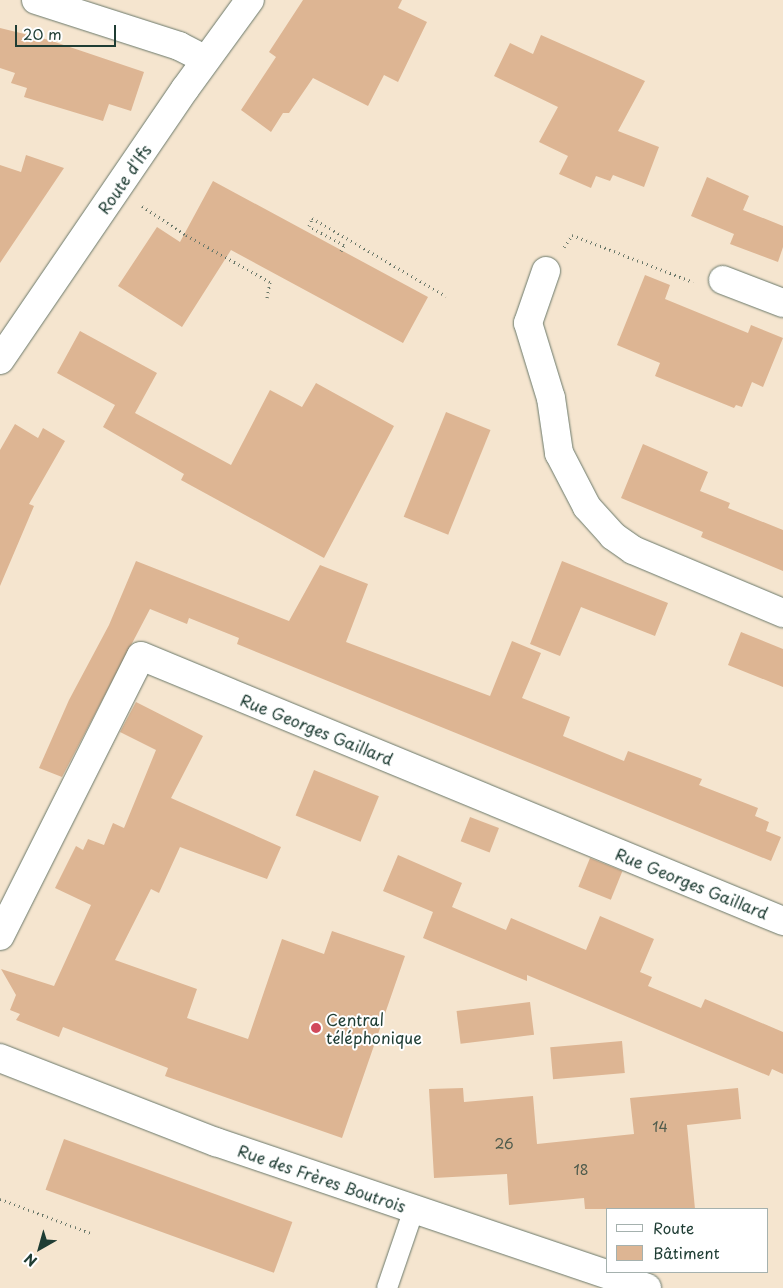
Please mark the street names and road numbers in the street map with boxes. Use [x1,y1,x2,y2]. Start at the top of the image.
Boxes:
street label: Route d'Ifs [93,140,155,218]
street label: Rue Georges Gaillard [237,689,397,769]
street label: Rue Georges Gaillard [612,843,772,923]
street label: Rue des Frères Boutrois [233,1139,411,1217]

